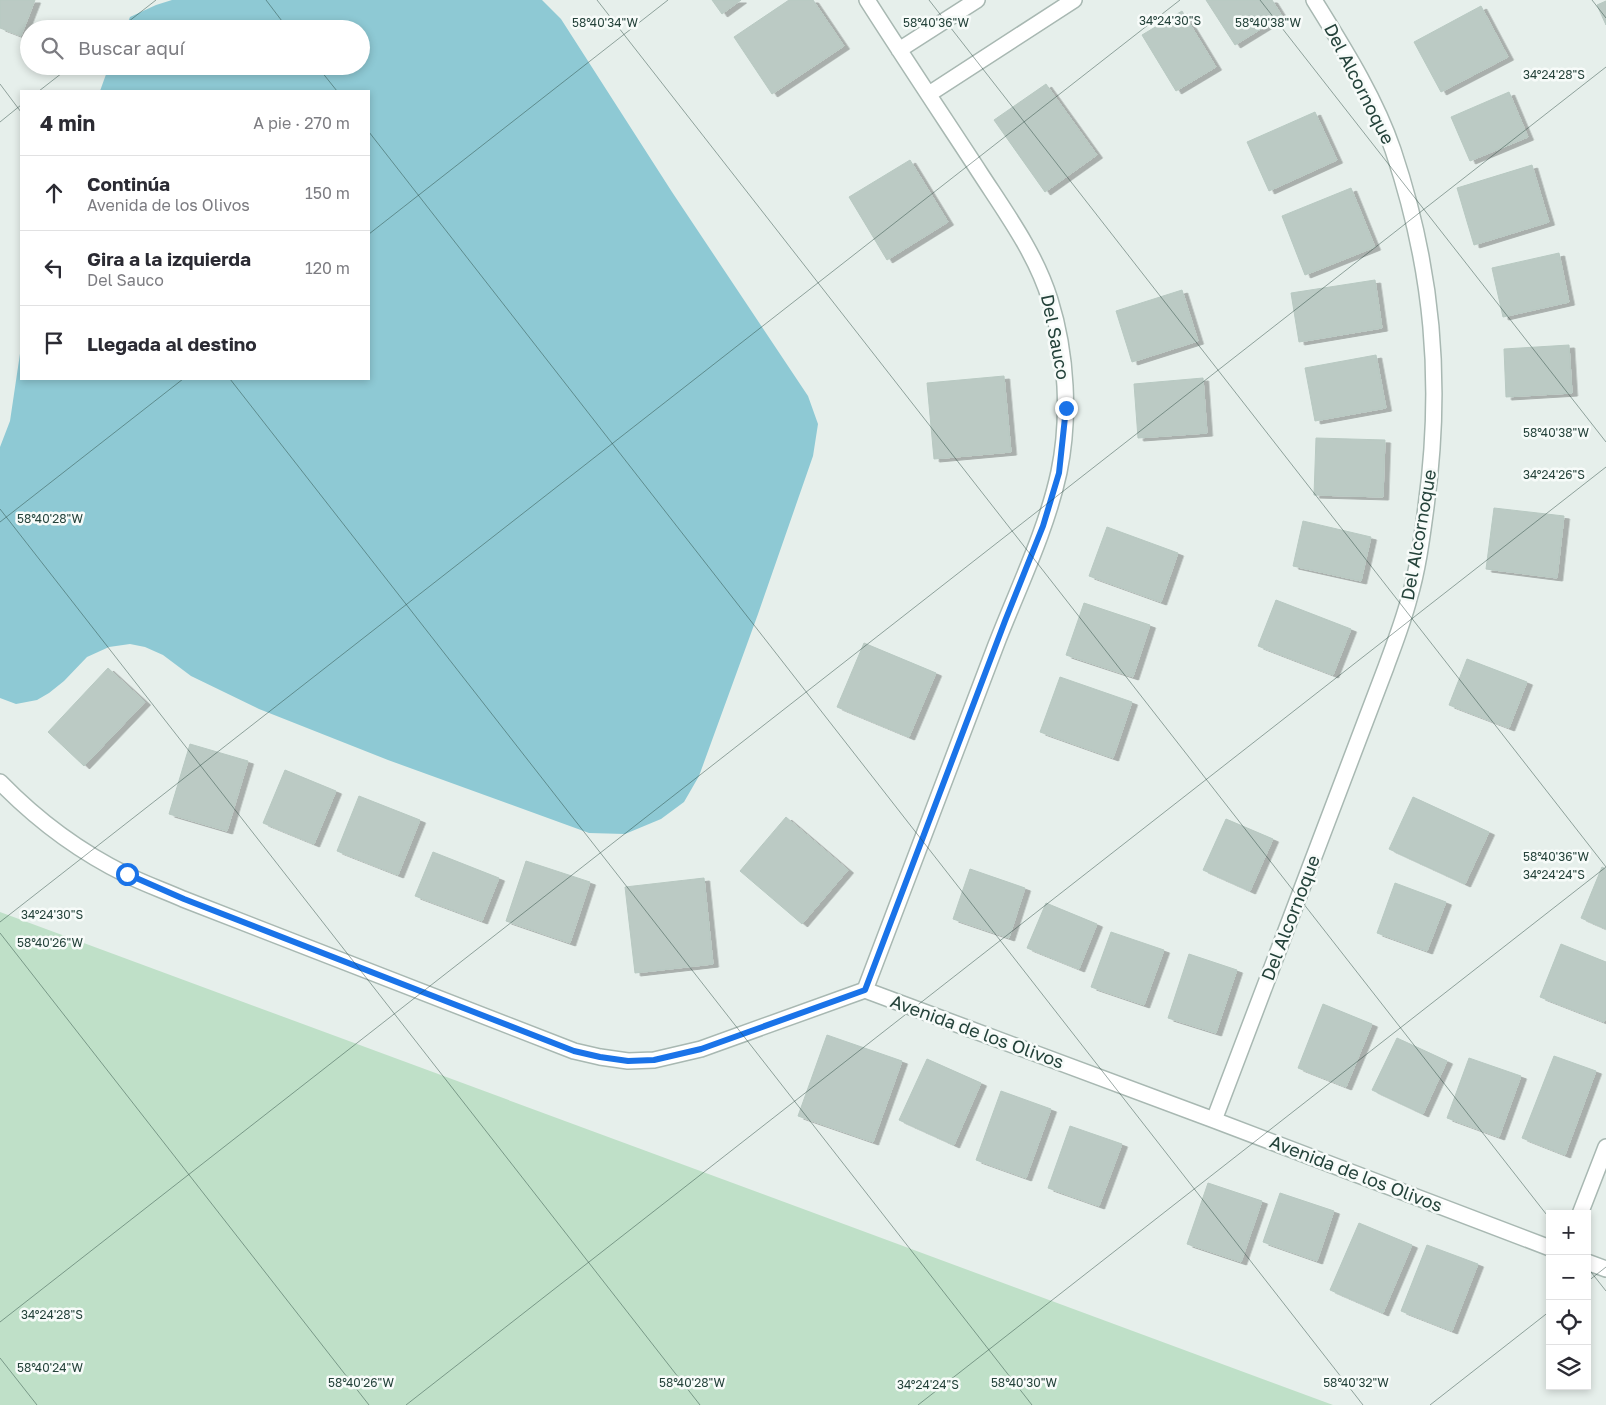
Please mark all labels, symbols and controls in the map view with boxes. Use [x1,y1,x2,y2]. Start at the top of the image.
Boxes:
text: 34°24'30"S [1139,13,1201,28]
text: 58°40'34"W [572,15,639,30]
text: 58°40'36"W [903,15,969,30]
text: 58°40'38"W [1235,15,1302,30]
search box [20,20,370,75]
street label: Del Alcornoque [1320,20,1400,148]
icon: search [38,34,66,62]
text: Buscar aquí [78,36,185,59]
text: 34°24'28"S [1523,67,1585,82]
text: 4 min [40,110,95,136]
text: A pie · 270 m [253,113,350,133]
text: Continúa [87,172,170,195]
icon: ahead [40,179,68,207]
text: 150 m [305,183,350,203]
text: Avenida de los Olivos [87,195,250,215]
text: Gira a la izquierda [87,247,251,270]
icon: left [40,254,68,282]
text: 120 m [305,258,350,278]
text: Del Sauco [87,270,164,290]
street label: Del Sauco [1037,292,1075,381]
icon: arrive [40,329,68,357]
text: Llegada al destino [87,332,257,355]
route end [1055,397,1078,420]
text: 58°40'38"W [1523,425,1590,440]
text: 34°24'26"S [1523,467,1585,482]
street label: Del Alcornoque [1396,468,1440,602]
text: 58°40'28"W [17,511,83,526]
text: 58°40'36"W [1523,849,1589,864]
street label: Del Alcornoque [1256,852,1324,983]
route start [116,863,139,886]
text: 34°24'24"S [1523,867,1585,882]
text: 34°24'30"S [21,907,83,922]
text: 58°40'26"W [17,935,83,950]
street label: Avenida de los Olivos [888,989,1067,1073]
street label: Avenida de los Olivos [1267,1130,1446,1216]
map controls [1546,1210,1591,1390]
button: + [1546,1210,1591,1255]
button: − [1546,1255,1591,1300]
button: locate [1546,1300,1591,1345]
text: 34°24'28"S [21,1307,83,1322]
button: layers [1546,1345,1591,1390]
text: 58°40'24"W [17,1360,83,1375]
text: 58°40'26"W [328,1375,394,1390]
text: 58°40'28"W [659,1375,725,1390]
text: 58°40'30"W [991,1375,1058,1390]
text: 58°40'32"W [1323,1375,1389,1390]
text: 34°24'24"S [897,1377,959,1392]

